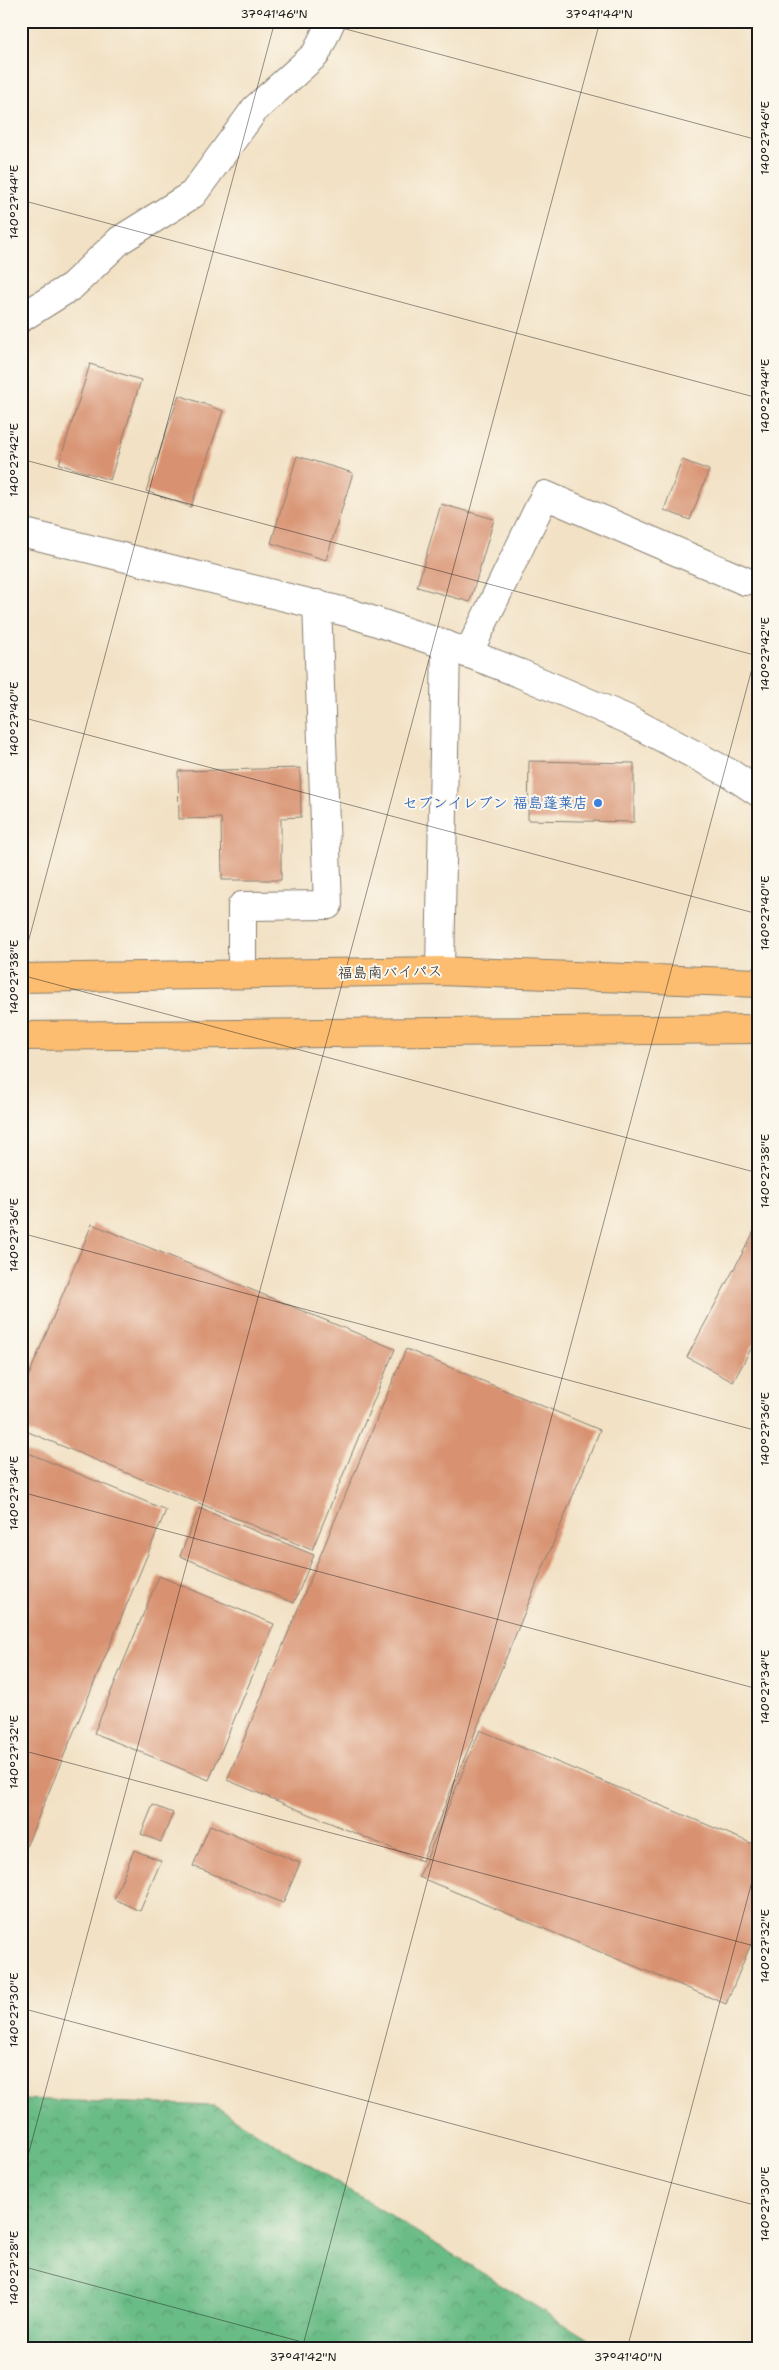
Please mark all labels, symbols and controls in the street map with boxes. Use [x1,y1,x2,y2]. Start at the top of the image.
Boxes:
text: 37°41'46"N [240,6,308,22]
text: 37°41'44"N [565,6,633,22]
text: 140°27'46"E [757,101,773,175]
text: 140°27'44"E [6,165,22,239]
text: 140°27'44"E [757,359,773,433]
text: 140°27'42"E [6,423,22,497]
text: 140°27'42"E [757,617,773,691]
text: 140°27'40"E [6,682,22,756]
place label: セブンイレブン 福島蓬莱店 [403,793,588,813]
marker: セブンイレブン 福島蓬莱店 [592,797,604,809]
text: 140°27'40"E [757,876,773,950]
text: 140°27'38"E [6,940,22,1014]
street label: 福島南バイパス [337,961,443,983]
text: 140°27'38"E [757,1134,773,1208]
text: 140°27'36"E [6,1198,22,1272]
text: 140°27'36"E [757,1392,773,1466]
text: 140°27'34"E [6,1456,22,1530]
text: 140°27'34"E [757,1650,773,1724]
text: 140°27'32"E [6,1715,22,1789]
text: 140°27'32"E [757,1909,773,1983]
text: 140°27'30"E [6,1973,22,2047]
text: 140°27'30"E [757,2167,773,2241]
text: 140°27'28"E [6,2231,22,2305]
text: 37°41'42"N [269,2349,337,2365]
text: 37°41'40"N [594,2349,662,2365]

